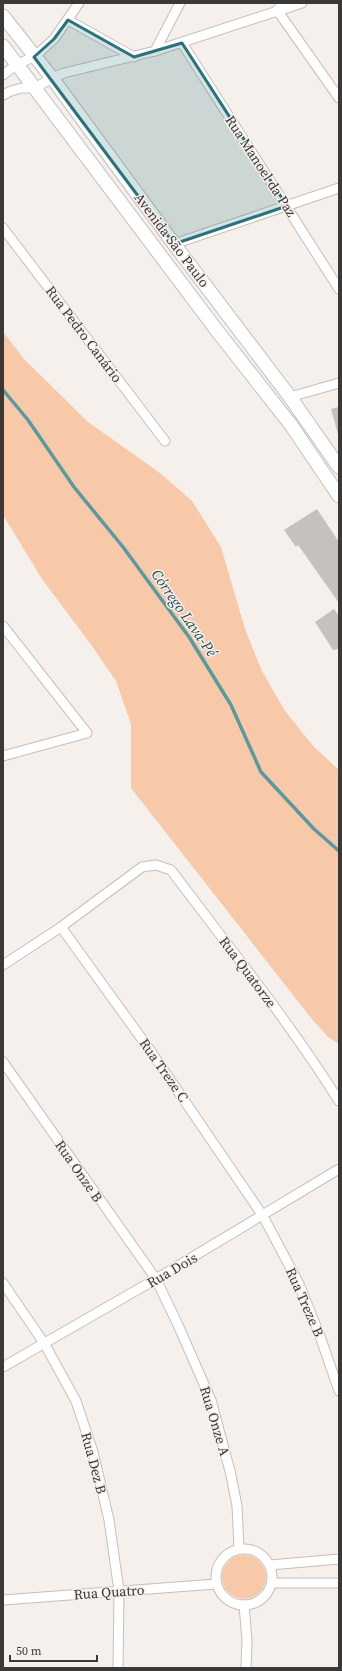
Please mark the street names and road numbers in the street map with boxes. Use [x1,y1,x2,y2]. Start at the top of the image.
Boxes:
street label: Rua Manoel da Paz [221,111,302,221]
street label: Avenida São Paulo [130,189,214,292]
street label: Rua Pedro Canário [41,281,127,387]
street label: Rua Quatorze [215,932,281,1012]
street label: Rua Treze C [135,1034,193,1106]
street label: Rua Onze B [50,1136,108,1206]
street label: Rua Dois [143,1247,201,1293]
street label: Rua Treze B [281,1264,329,1340]
street label: Rua Onze A [195,1384,235,1459]
street label: Rua Dez B [76,1430,112,1496]
street label: Rua Quatro [73,1580,145,1604]

